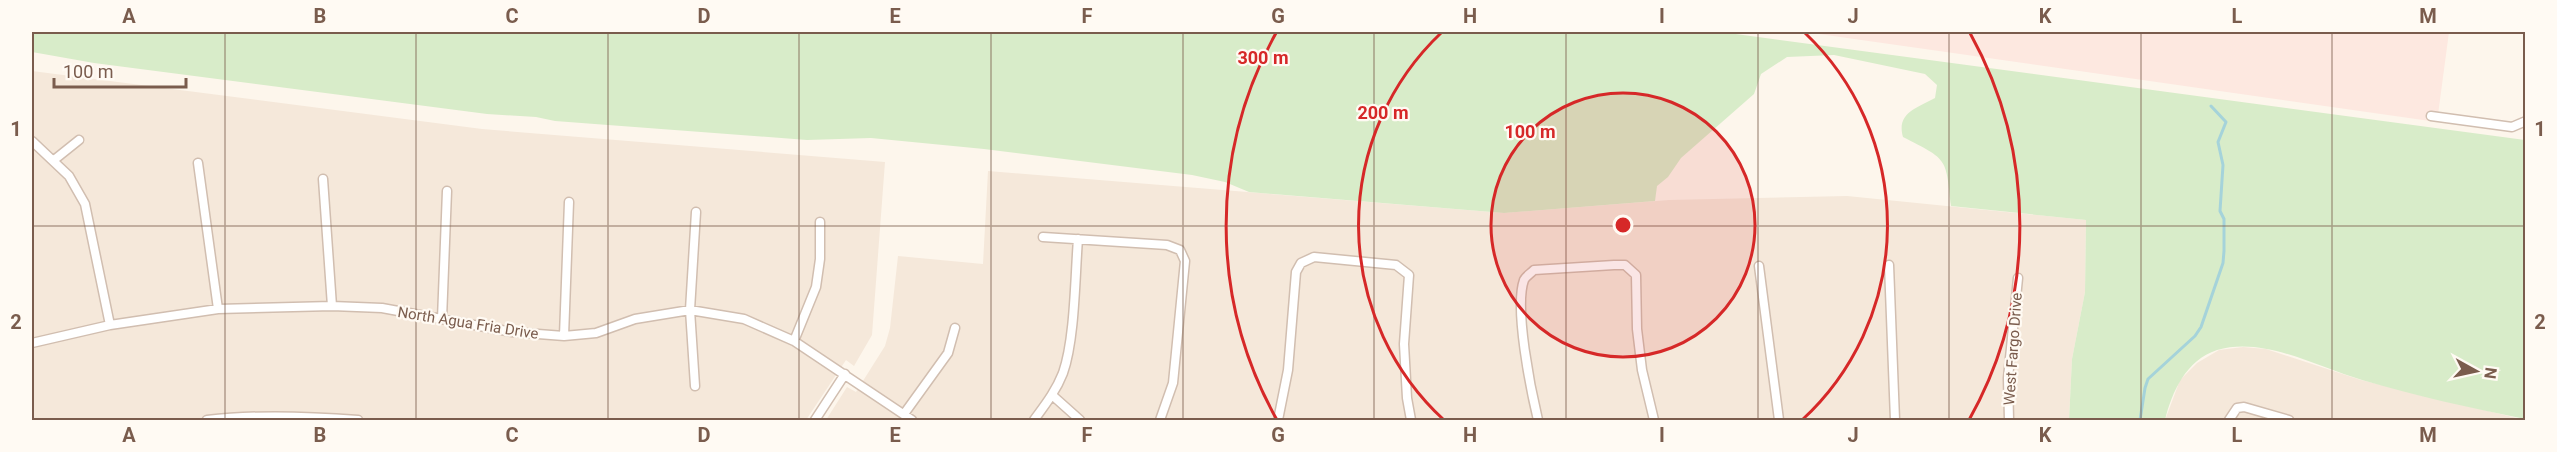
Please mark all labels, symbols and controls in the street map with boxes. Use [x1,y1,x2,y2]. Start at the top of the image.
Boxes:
text: A [122,4,136,28]
text: B [314,4,326,28]
text: C [505,4,519,28]
text: D [698,4,711,28]
text: E [889,4,901,28]
text: F [1082,4,1093,28]
text: G [1271,4,1285,28]
text: H [1463,4,1477,28]
text: I [1659,4,1665,28]
text: J [1847,4,1859,28]
text: K [2039,4,2052,28]
text: L [2232,4,2243,28]
text: M [2419,4,2437,28]
text: 300 m [1237,47,1289,68]
scale bar [54,51,186,89]
text: 100 m [63,61,114,82]
text: 200 m [1357,102,1409,123]
text: 1 [10,117,22,141]
text: 1 [2534,117,2546,141]
text: 100 m [1504,121,1556,142]
centre of rings [1613,215,1633,235]
street label: West Fargo Drive [2000,292,2026,406]
street label: North Agua Fria Drive [396,303,540,343]
text: 2 [10,310,22,334]
text: 2 [2534,310,2546,334]
north arrow [2446,341,2506,401]
text: N [2480,366,2501,380]
text: A [122,423,136,447]
text: B [314,423,326,447]
text: C [505,423,519,447]
text: D [698,423,711,447]
text: E [889,423,901,447]
text: F [1082,423,1093,447]
text: G [1271,423,1285,447]
text: H [1463,423,1477,447]
text: I [1659,423,1665,447]
text: J [1847,423,1859,447]
text: K [2039,423,2052,447]
text: L [2232,423,2243,447]
text: M [2419,423,2437,447]

